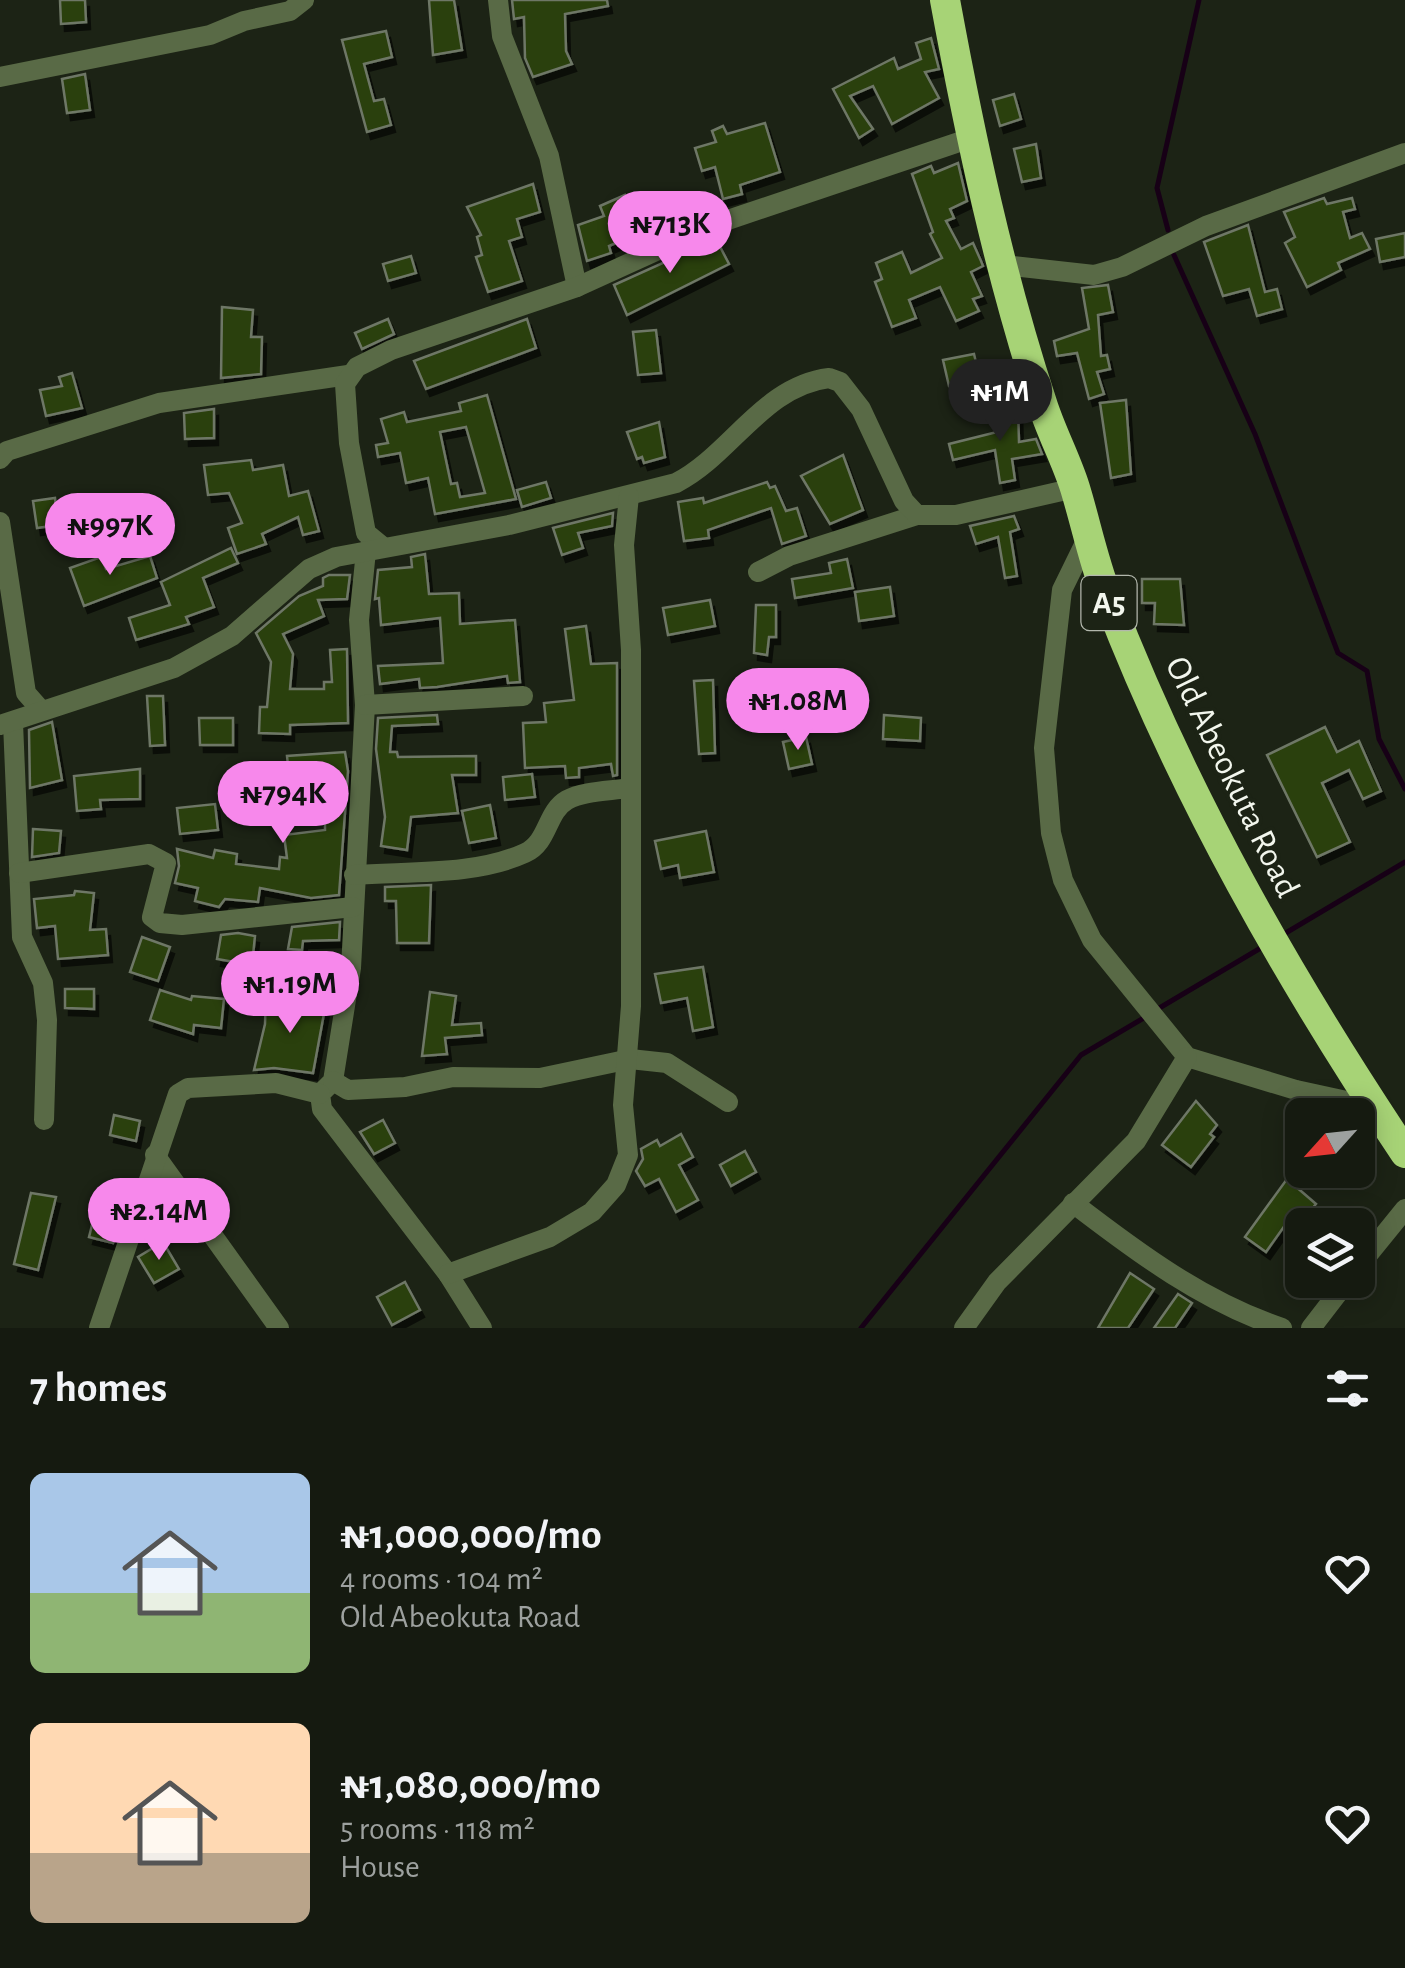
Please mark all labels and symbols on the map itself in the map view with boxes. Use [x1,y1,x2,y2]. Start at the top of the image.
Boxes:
pin: ₦713K [600,191,740,276]
pin: ₦1M [952,359,1048,444]
pin: ₦997K [40,493,180,578]
road number: A5 [1082,576,1136,630]
street label: Old Abeokuta Road [1159,651,1305,903]
pin: ₦1.08M [717,668,879,753]
pin: ₦794K [213,761,353,846]
pin: ₦1.19M [209,951,371,1036]
north arrow [1285,1098,1375,1188]
pin: ₦2.14M [78,1178,240,1263]

